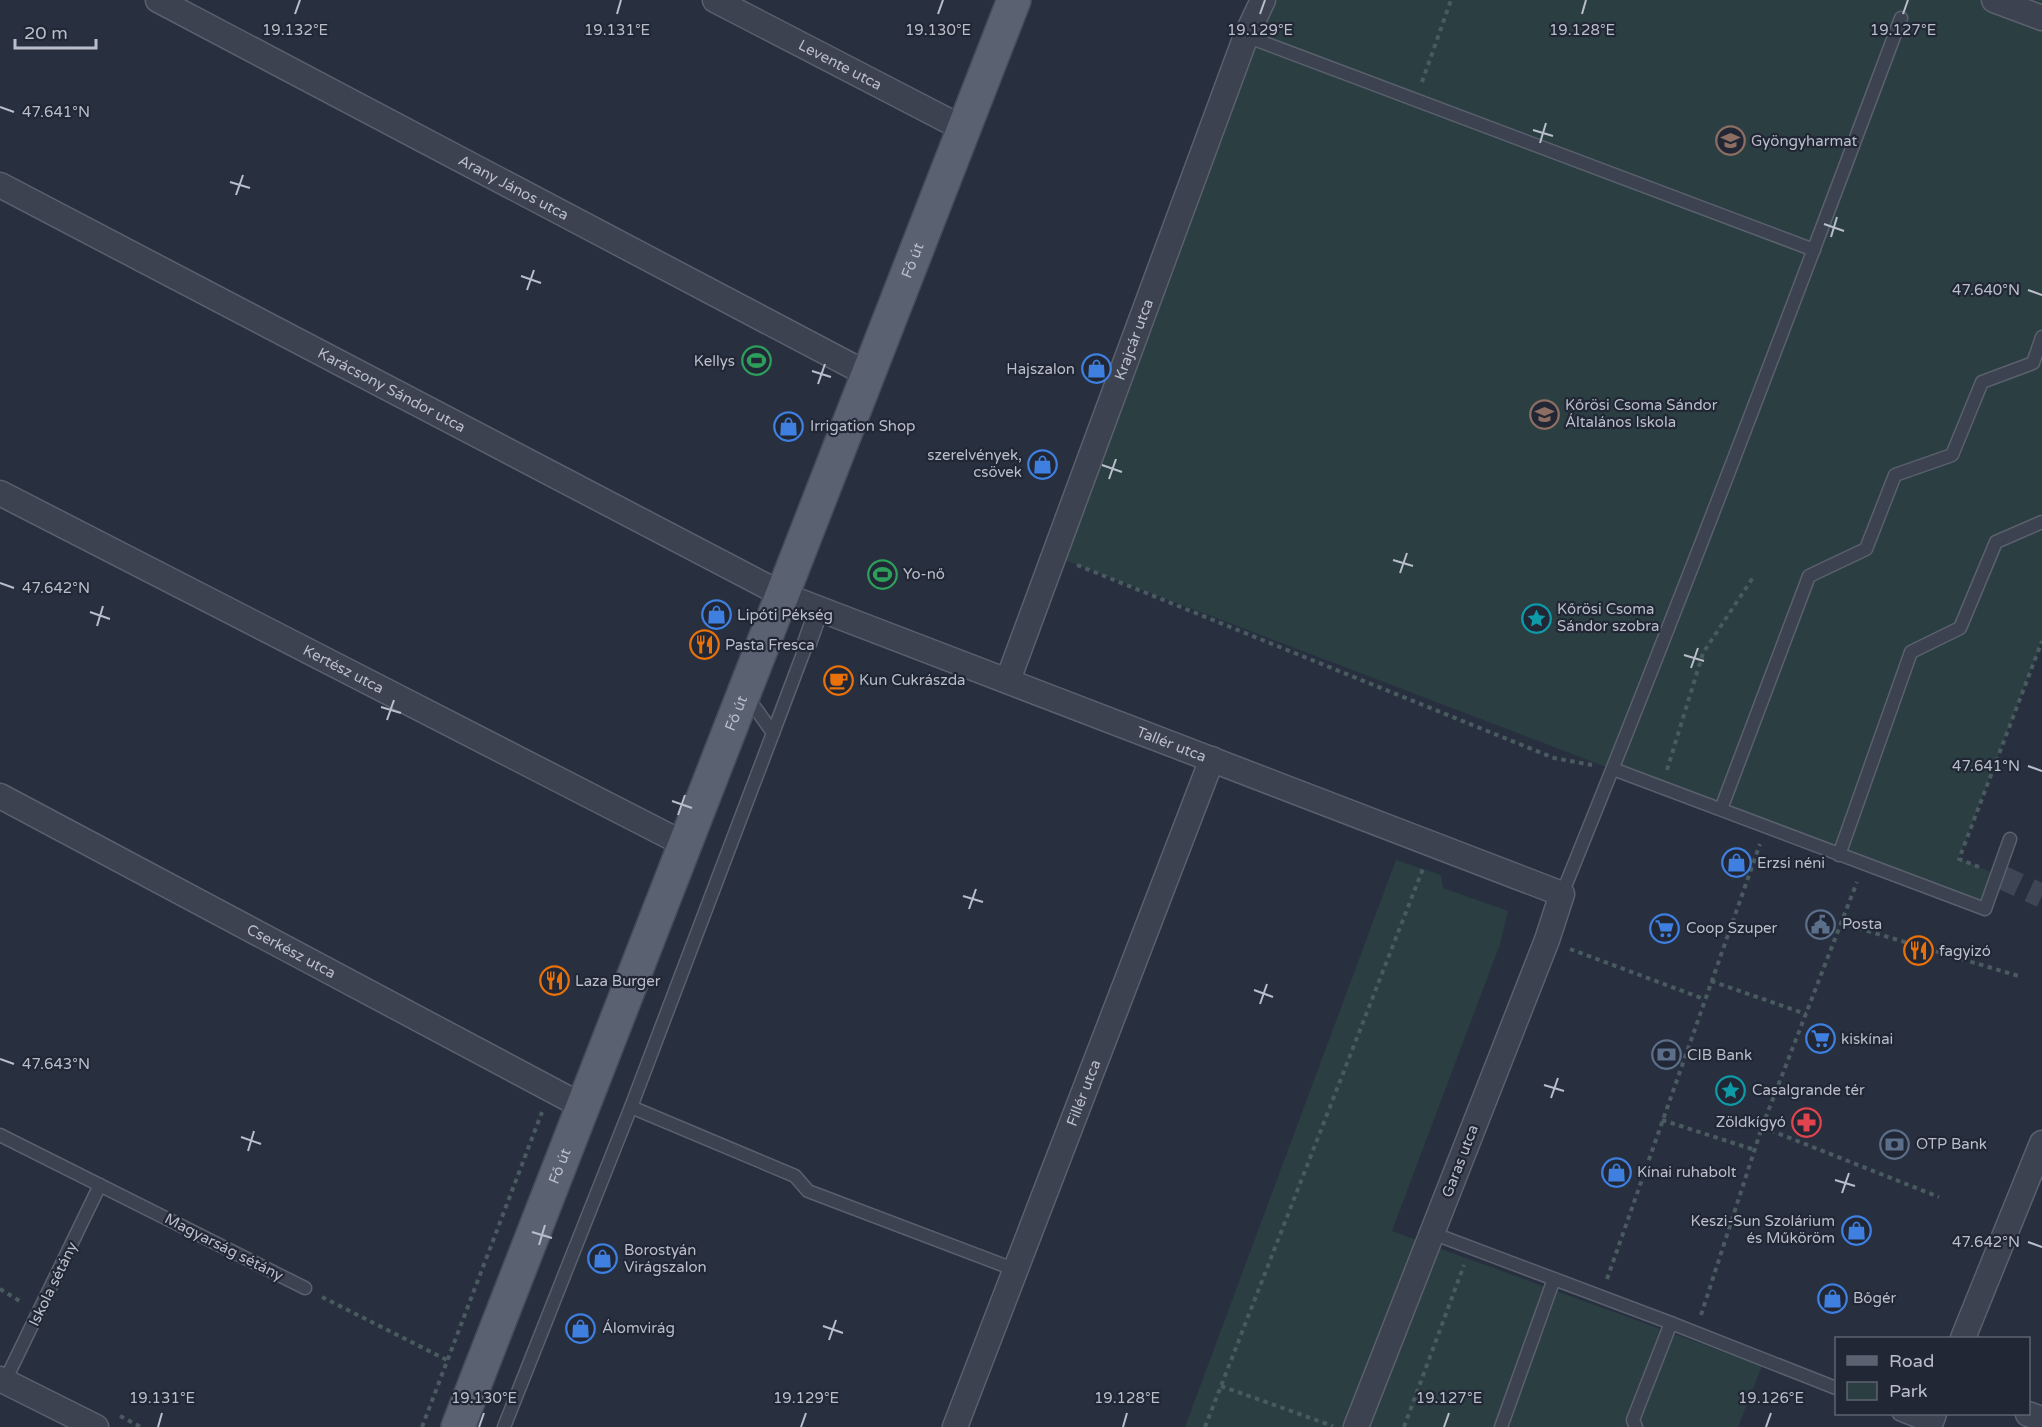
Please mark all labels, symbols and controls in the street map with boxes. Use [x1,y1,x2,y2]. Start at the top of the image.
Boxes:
scale bar [15,12,96,50]
text: 19.132°E [262,21,328,39]
text: 19.131°E [584,21,650,39]
text: 19.130°E [905,21,971,39]
text: 19.129°E [1227,21,1293,39]
text: 19.128°E [1549,21,1615,39]
text: 19.127°E [1870,21,1936,39]
text: 20 m [24,22,68,44]
street label: Levente utca [795,36,885,94]
text: 47.641°N [22,103,90,121]
school or university icon: Gyöngyharmat [1714,125,1746,157]
place label: Gyöngyharmat [1751,132,1857,150]
street label: Arany János utca [455,151,572,224]
street label: Fő út [898,240,928,281]
text: 47.640°N [1952,281,2020,299]
street label: Krajcár utca [1111,296,1157,383]
street label: Karácsony Sándor utca [315,344,469,436]
sports icon: Kellys [740,345,772,377]
place label: Kellys [694,352,735,370]
shop icon: Hajszalon [1080,353,1112,385]
place label: Hajszalon [1006,360,1075,378]
place label: Kőrösi Csoma Sándor Általános Iskola [1565,396,1718,431]
school or university icon: Kőrösi Csoma Sándor Általános Iskola [1528,398,1560,430]
shop icon: Irrigation Shop [773,410,805,442]
place label: Irrigation Shop [810,417,916,435]
place label: szerelvények, csövek [927,446,1022,481]
shop icon: szerelvények, csövek [1027,448,1059,480]
sports icon: Yo-nő [866,558,898,590]
place label: Yo-nő [903,565,945,583]
text: 47.642°N [22,579,90,597]
shop icon: Lipóti Pékség [700,599,732,631]
place label: Kőrösi Csoma Sándor szobra [1557,600,1659,635]
place icon: Kőrösi Csoma Sándor szobra [1520,602,1552,634]
place label: Lipóti Pékség [737,606,833,624]
restaurant icon: Pasta Fresca [688,629,720,661]
place label: Pasta Fresca [725,636,815,654]
street label: Kertész utca [300,641,387,697]
cafe icon: Kun Cukrászda [822,664,854,696]
place label: Kun Cukrászda [859,671,966,689]
street label: Fő út [721,693,751,734]
street label: Tallér utca [1134,723,1209,766]
text: 47.641°N [1952,757,2020,775]
shop icon: Erzsi néni [1720,847,1752,879]
place label: Erzsi néni [1757,854,1825,872]
public building icon: Posta [1805,908,1837,940]
supermarket icon: Coop Szuper [1649,912,1681,944]
place label: Posta [1842,915,1882,933]
place label: Coop Szuper [1686,919,1778,937]
street label: Cserkész utca [244,920,339,982]
restaurant icon: fagyizó [1902,935,1934,967]
place label: fagyizó [1939,942,1991,960]
restaurant icon: Laza Burger [538,965,570,997]
place label: Laza Burger [575,972,661,990]
supermarket icon: kiskínai [1804,1023,1836,1055]
place label: kiskínai [1841,1030,1893,1048]
bank icon: CIB Bank [1650,1039,1682,1071]
place label: CIB Bank [1687,1046,1752,1064]
text: 47.643°N [22,1055,90,1073]
street label: Fillér utca [1063,1057,1104,1129]
place icon: Casalgrande tér [1715,1074,1747,1106]
place label: Casalgrande tér [1752,1081,1865,1099]
pharmacy icon: Zöldkígyó [1791,1106,1823,1138]
place label: Zöldkígyó [1716,1113,1786,1131]
street label: Garas utca [1438,1122,1482,1200]
bank icon: OTP Bank [1879,1128,1911,1160]
place label: OTP Bank [1916,1135,1987,1153]
street label: Fő út [545,1146,575,1186]
shop icon: Kínai ruhabolt [1600,1156,1632,1188]
place label: Kínai ruhabolt [1637,1163,1737,1181]
street label: Magyarság sétány [162,1209,286,1285]
place label: Keszi-Sun Szolárium és Műköröm [1691,1212,1835,1247]
shop icon: Keszi-Sun Szolárium és Műköröm [1840,1214,1872,1246]
text: 47.642°N [1952,1233,2020,1251]
street label: Iskola sétány [25,1239,81,1329]
place label: Borostyán Virágszalon [624,1241,707,1276]
shop icon: Borostyán Virágszalon [587,1243,619,1275]
shop icon: Bőgér [1816,1282,1848,1314]
place label: Bőgér [1853,1289,1896,1307]
shop icon: Álomvirág [565,1312,597,1344]
place label: Álomvirág [602,1319,675,1337]
legend [1835,1337,2030,1415]
text: Road [1889,1350,1934,1372]
text: Park [1889,1380,1928,1402]
text: 19.131°E [129,1389,195,1407]
text: 19.130°E [451,1389,517,1407]
text: 19.129°E [773,1389,839,1407]
text: 19.128°E [1094,1389,1160,1407]
text: 19.127°E [1416,1389,1482,1407]
text: 19.126°E [1738,1389,1804,1407]

